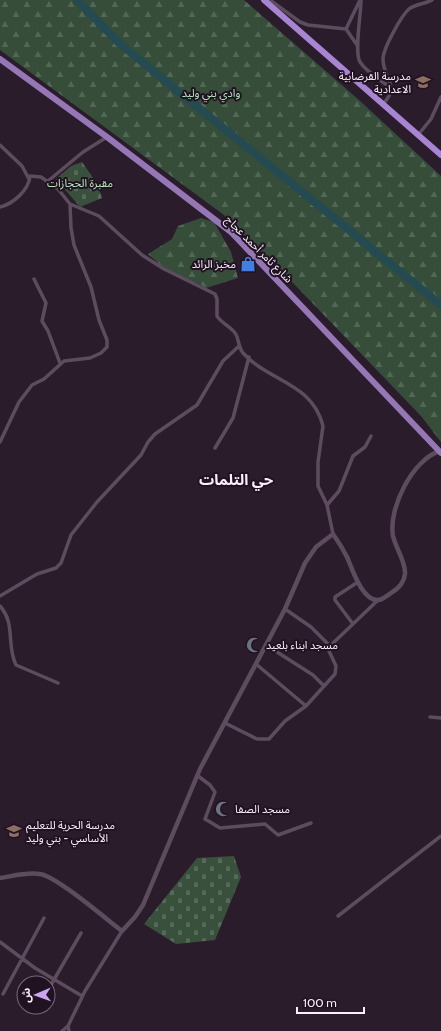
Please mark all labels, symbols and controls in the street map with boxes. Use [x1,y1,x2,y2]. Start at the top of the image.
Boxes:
place label: مدرسة القرضابية الاعدادية [339,69,411,96]
school or university icon: مدرسة القرضابية الاعدادية [414,73,432,91]
park label: وادي بني وليد [182,86,240,103]
park label: مقبرة الحجازات [47,176,113,190]
street label: شارع ثامر أحمد عجاج [222,212,296,287]
shop icon: مخبز الرائد [239,255,257,273]
place label: مخبز الرائد [192,257,236,271]
district label: حي التلمات [199,471,274,491]
mosque icon: مسجد ابناء بلعيد [245,636,263,654]
place label: مسجد ابناء بلعيد [266,638,338,652]
mosque icon: مسجد الصفا [214,800,232,818]
place label: مسجد الصفا [235,802,290,816]
place label: مدرسة الحرية للتعليم الأساسي - بني وليد [26,818,115,848]
school or university icon: مدرسة الحرية للتعليم الأساسي - بني وليد [5,822,23,840]
north arrow [16,975,56,1015]
text: ش [19,988,33,1003]
scale bar [297,989,364,1015]
text: 100 m [303,995,337,1010]

